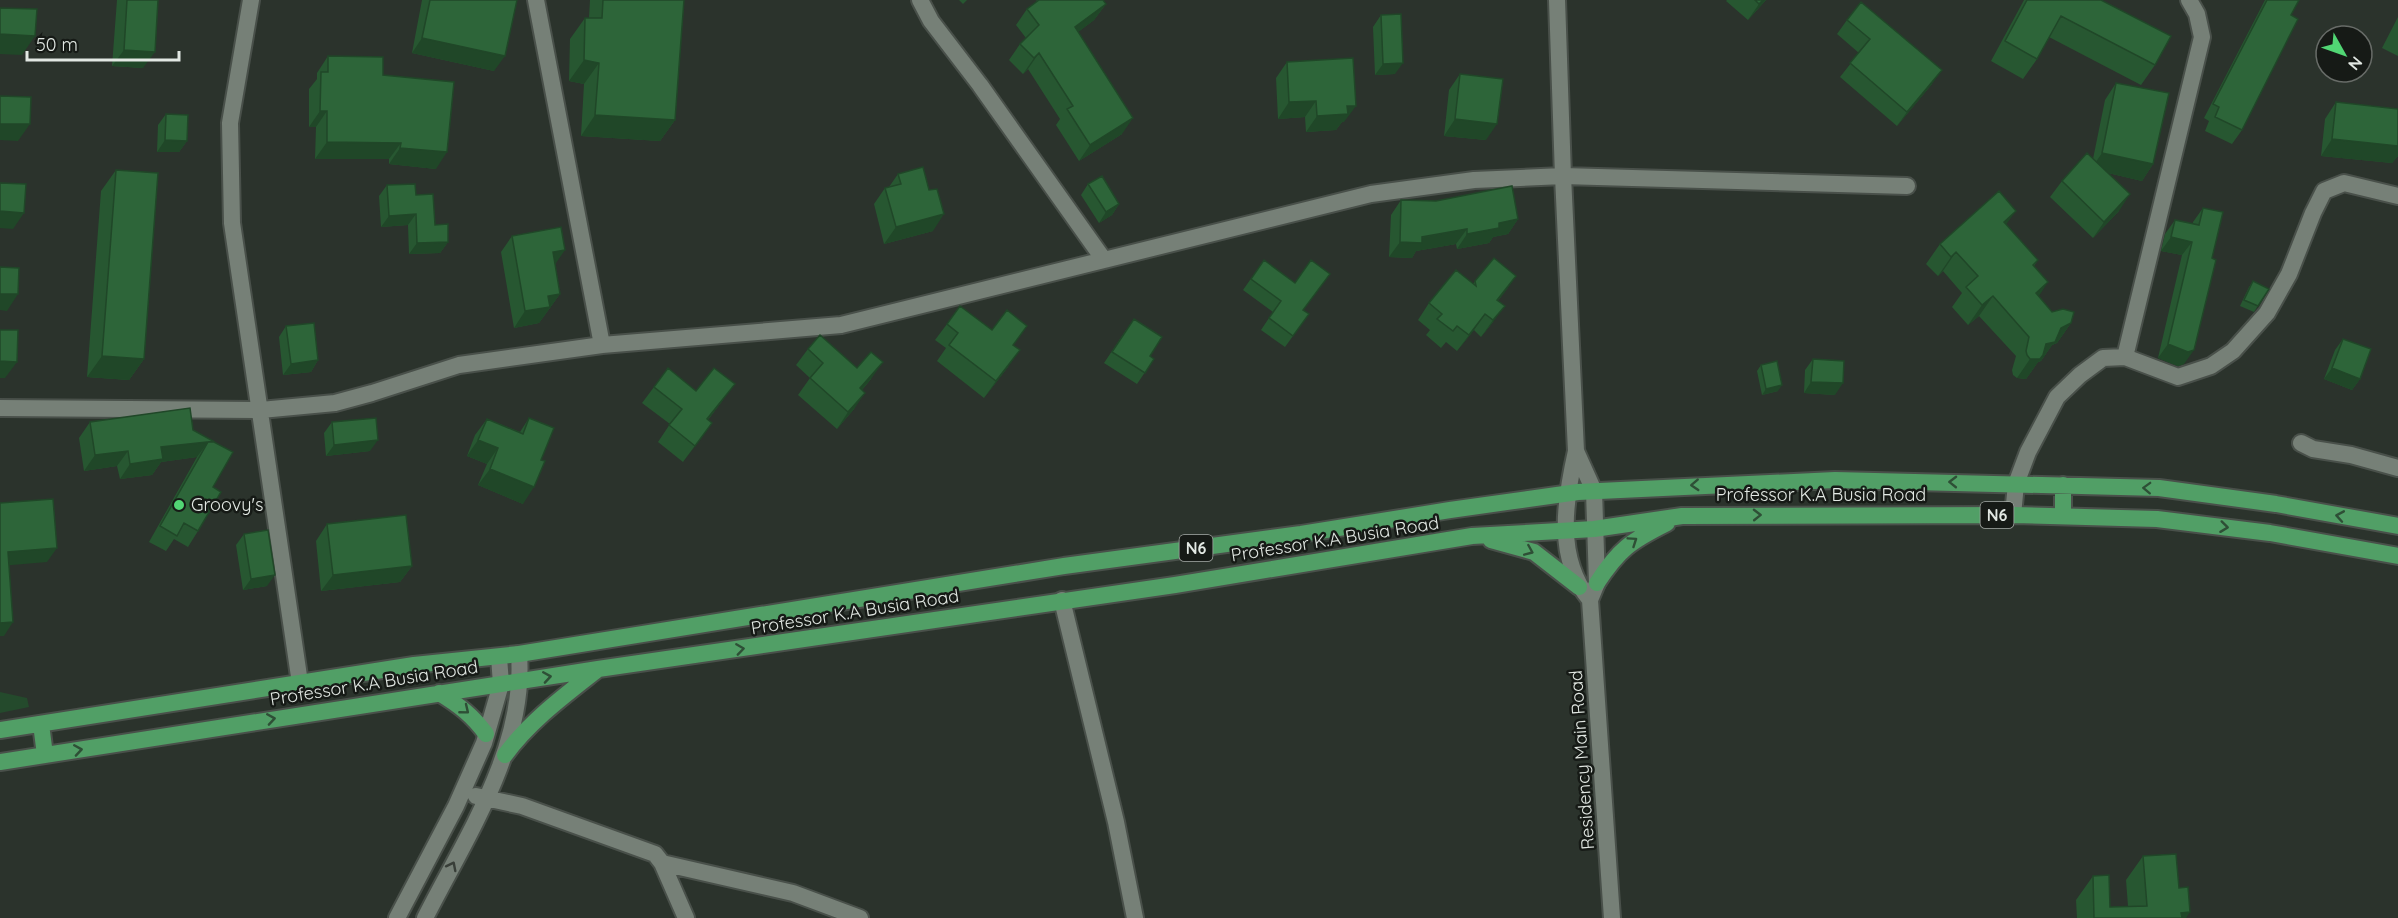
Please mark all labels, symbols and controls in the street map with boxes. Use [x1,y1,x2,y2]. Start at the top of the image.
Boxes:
scale bar [27,24,178,62]
north arrow [2314,24,2374,84]
text: 50 m [36,33,78,56]
text: N [2344,53,2367,75]
one-way arrow [1948,476,1957,488]
one-way arrow [1690,479,1699,492]
one-way arrow [2143,482,2152,494]
street label: Professor K.A Busia Road [1716,483,1926,506]
place label: Groovy's [191,493,263,516]
marker: Groovy's [172,498,186,512]
road number: N6 [1980,502,2014,528]
one-way arrow [1752,509,1761,521]
one-way arrow [2336,510,2346,523]
street label: Professor K.A Busia Road [1229,511,1441,566]
one-way arrow [2219,521,2229,533]
road number: N6 [1180,535,1212,561]
one-way arrow [1626,538,1637,549]
one-way arrow [1522,544,1533,556]
street label: Professor K.A Busia Road [749,584,961,639]
one-way arrow [735,644,744,656]
street label: Professor K.A Busia Road [268,655,480,710]
street label: Residency Main Road [1564,669,1599,851]
one-way arrow [542,671,551,683]
one-way arrow [459,703,470,714]
one-way arrow [266,713,276,726]
one-way arrow [74,744,83,756]
one-way arrow [444,861,456,872]

